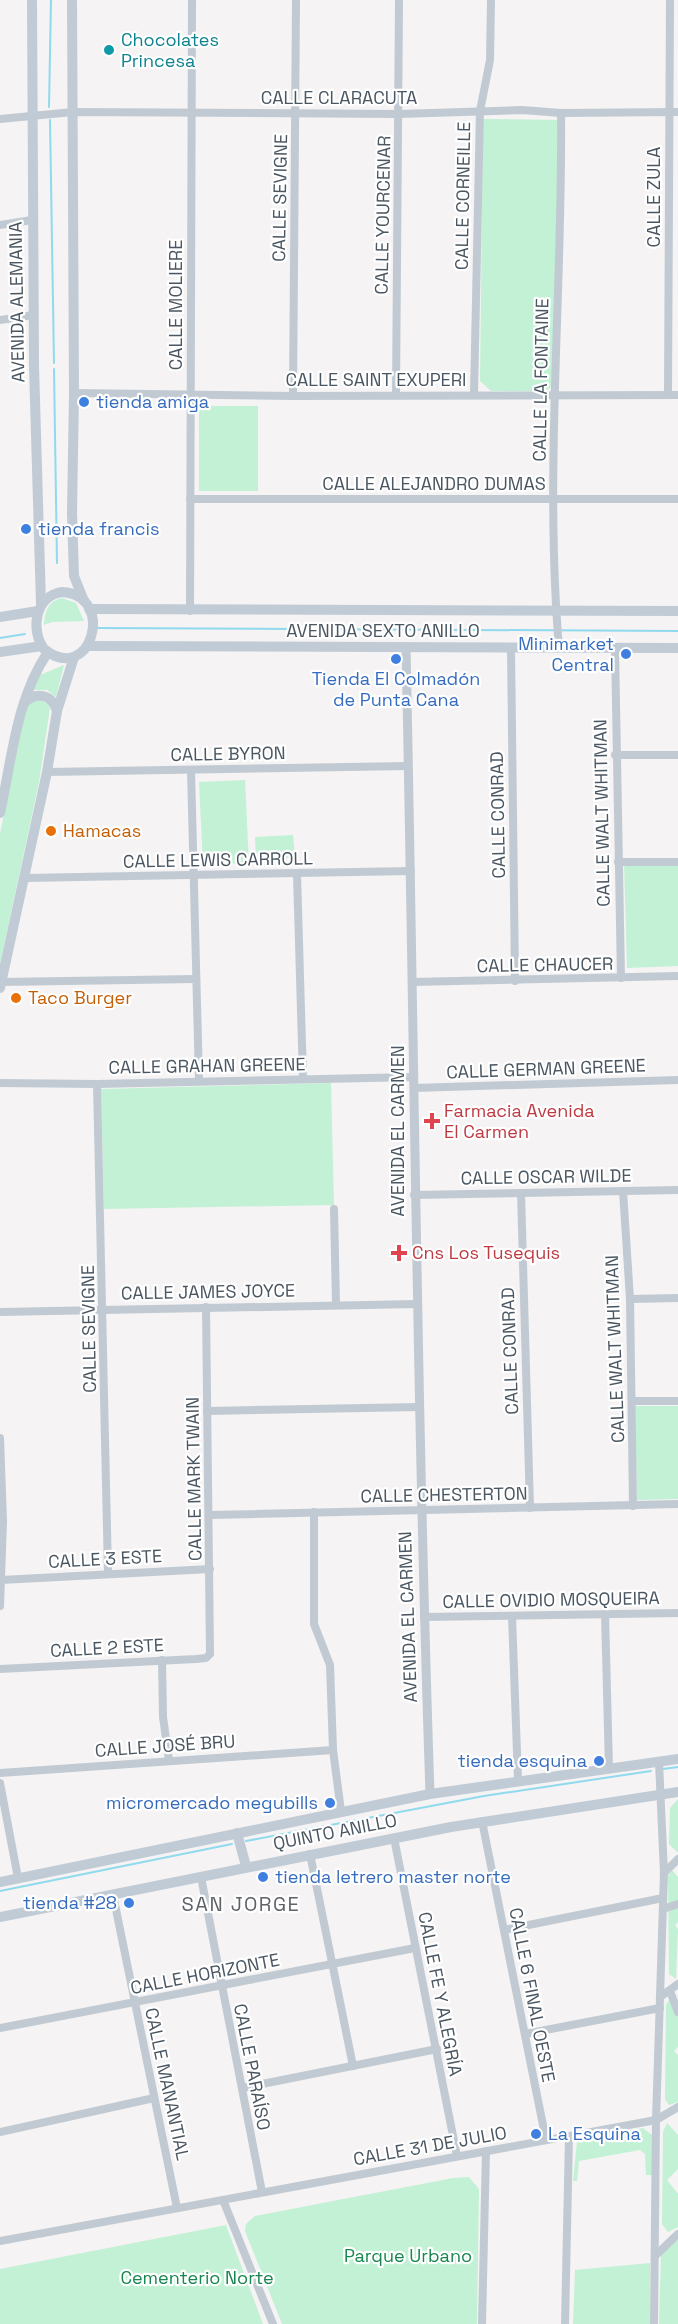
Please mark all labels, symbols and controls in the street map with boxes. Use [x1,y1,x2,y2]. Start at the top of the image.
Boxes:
place label: Chocolates Princesa [121,28,219,72]
marker: Chocolates Princesa [102,43,116,57]
street label: CALLE CLARACUTA [261,86,417,109]
street label: CALLE CORNEILLE [450,122,475,270]
street label: CALLE SEVIGNE [267,134,292,262]
street label: CALLE YOURCENAR [370,135,395,295]
street label: CALLE ZULA [642,147,665,247]
street label: AVENIDA ALEMANIA [4,221,29,383]
street label: CALLE MOLIERE [164,240,187,370]
street label: CALLE LA FONTAINE [528,298,553,462]
street label: CALLE SAINT EXUPERI [286,368,466,391]
place label: tienda amiga [96,390,209,413]
marker: tienda amiga [77,395,91,409]
street label: CALLE ALEJANDRO DUMAS [322,472,546,495]
place label: tienda francis [38,517,159,540]
marker: tienda francis [19,522,33,536]
street label: AVENIDA SEXTO ANILLO [286,619,480,642]
place label: Minimarket Central [518,632,614,676]
marker: Minimarket Central [619,647,633,661]
marker: Tienda El Colmadón de Punta Cana [389,652,403,666]
place label: Tienda El Colmadón de Punta Cana [312,667,480,711]
street label: CALLE WALT WHITMAN [588,719,615,907]
street label: CALLE BYRON [170,741,286,766]
street label: CALLE CONRAD [485,751,510,879]
place label: Hamacas [63,819,141,842]
marker: Hamacas [44,824,58,838]
street label: CALLE LEWIS CARROLL [123,846,313,873]
street label: CALLE CHAUCER [476,952,614,977]
place label: Taco Burger [28,986,132,1009]
marker: Taco Burger [9,991,23,1005]
street label: AVENIDA EL CARMEN [386,1045,409,1217]
street label: CALLE GRAHAN GREENE [108,1052,306,1079]
street label: CALLE GERMAN GREENE [446,1054,646,1083]
place label: Farmacia Avenida El Carmen [444,1099,595,1143]
marker: Farmacia Avenida El Carmen [425,1114,439,1128]
street label: CALLE OSCAR WILDE [460,1164,632,1189]
place label: Cns Los Tusequis [412,1241,560,1264]
marker: Cns Los Tusequis [390,1244,408,1262]
street label: CALLE WALT WHITMAN [600,1255,629,1443]
street label: CALLE SEVIGNE [76,1265,101,1393]
street label: CALLE JAMES JOYCE [121,1278,295,1305]
street label: CALLE CONRAD [496,1287,523,1415]
street label: CALLE MARK TWAIN [181,1397,206,1561]
street label: CALLE CHESTERTON [360,1482,528,1507]
street label: AVENIDA EL CARMEN [393,1531,422,1703]
street label: CALLE 3 ESTE [47,1544,163,1573]
street label: CALLE OVIDIO MOSQUEIRA [442,1586,660,1613]
street label: CALLE 2 ESTE [49,1633,165,1662]
street label: CALLE JOSÉ BRU [94,1729,236,1762]
place label: tienda esquina [458,1749,587,1772]
marker: tienda esquina [592,1754,606,1768]
place label: micromercado megubills [106,1791,318,1814]
marker: micromercado megubills [323,1796,337,1810]
street label: QUINTO ANILLO [271,1808,399,1855]
place label: tienda letrero master norte [275,1865,511,1888]
marker: tienda letrero master norte [256,1870,270,1884]
place label: tienda #28 [23,1891,117,1914]
district label: SAN JORGE [182,1891,300,1917]
marker: tienda #28 [122,1896,136,1910]
street label: CALLE 6 FINAL OESTE [504,1906,561,2084]
street label: CALLE FE Y ALEGRÍA [413,1910,468,2078]
street label: CALLE HORIZONTE [128,1948,282,1999]
street label: CALLE PARAÍSO [229,2002,276,2132]
street label: CALLE MANANTIAL [140,2005,195,2162]
street label: CALLE 31 DE JULIO [351,2121,509,2170]
place label: La Esquina [548,2122,641,2145]
marker: La Esquina [529,2127,543,2141]
park label: Parque Urbano [344,2244,472,2267]
park label: Cementerio Norte [120,2266,274,2289]

